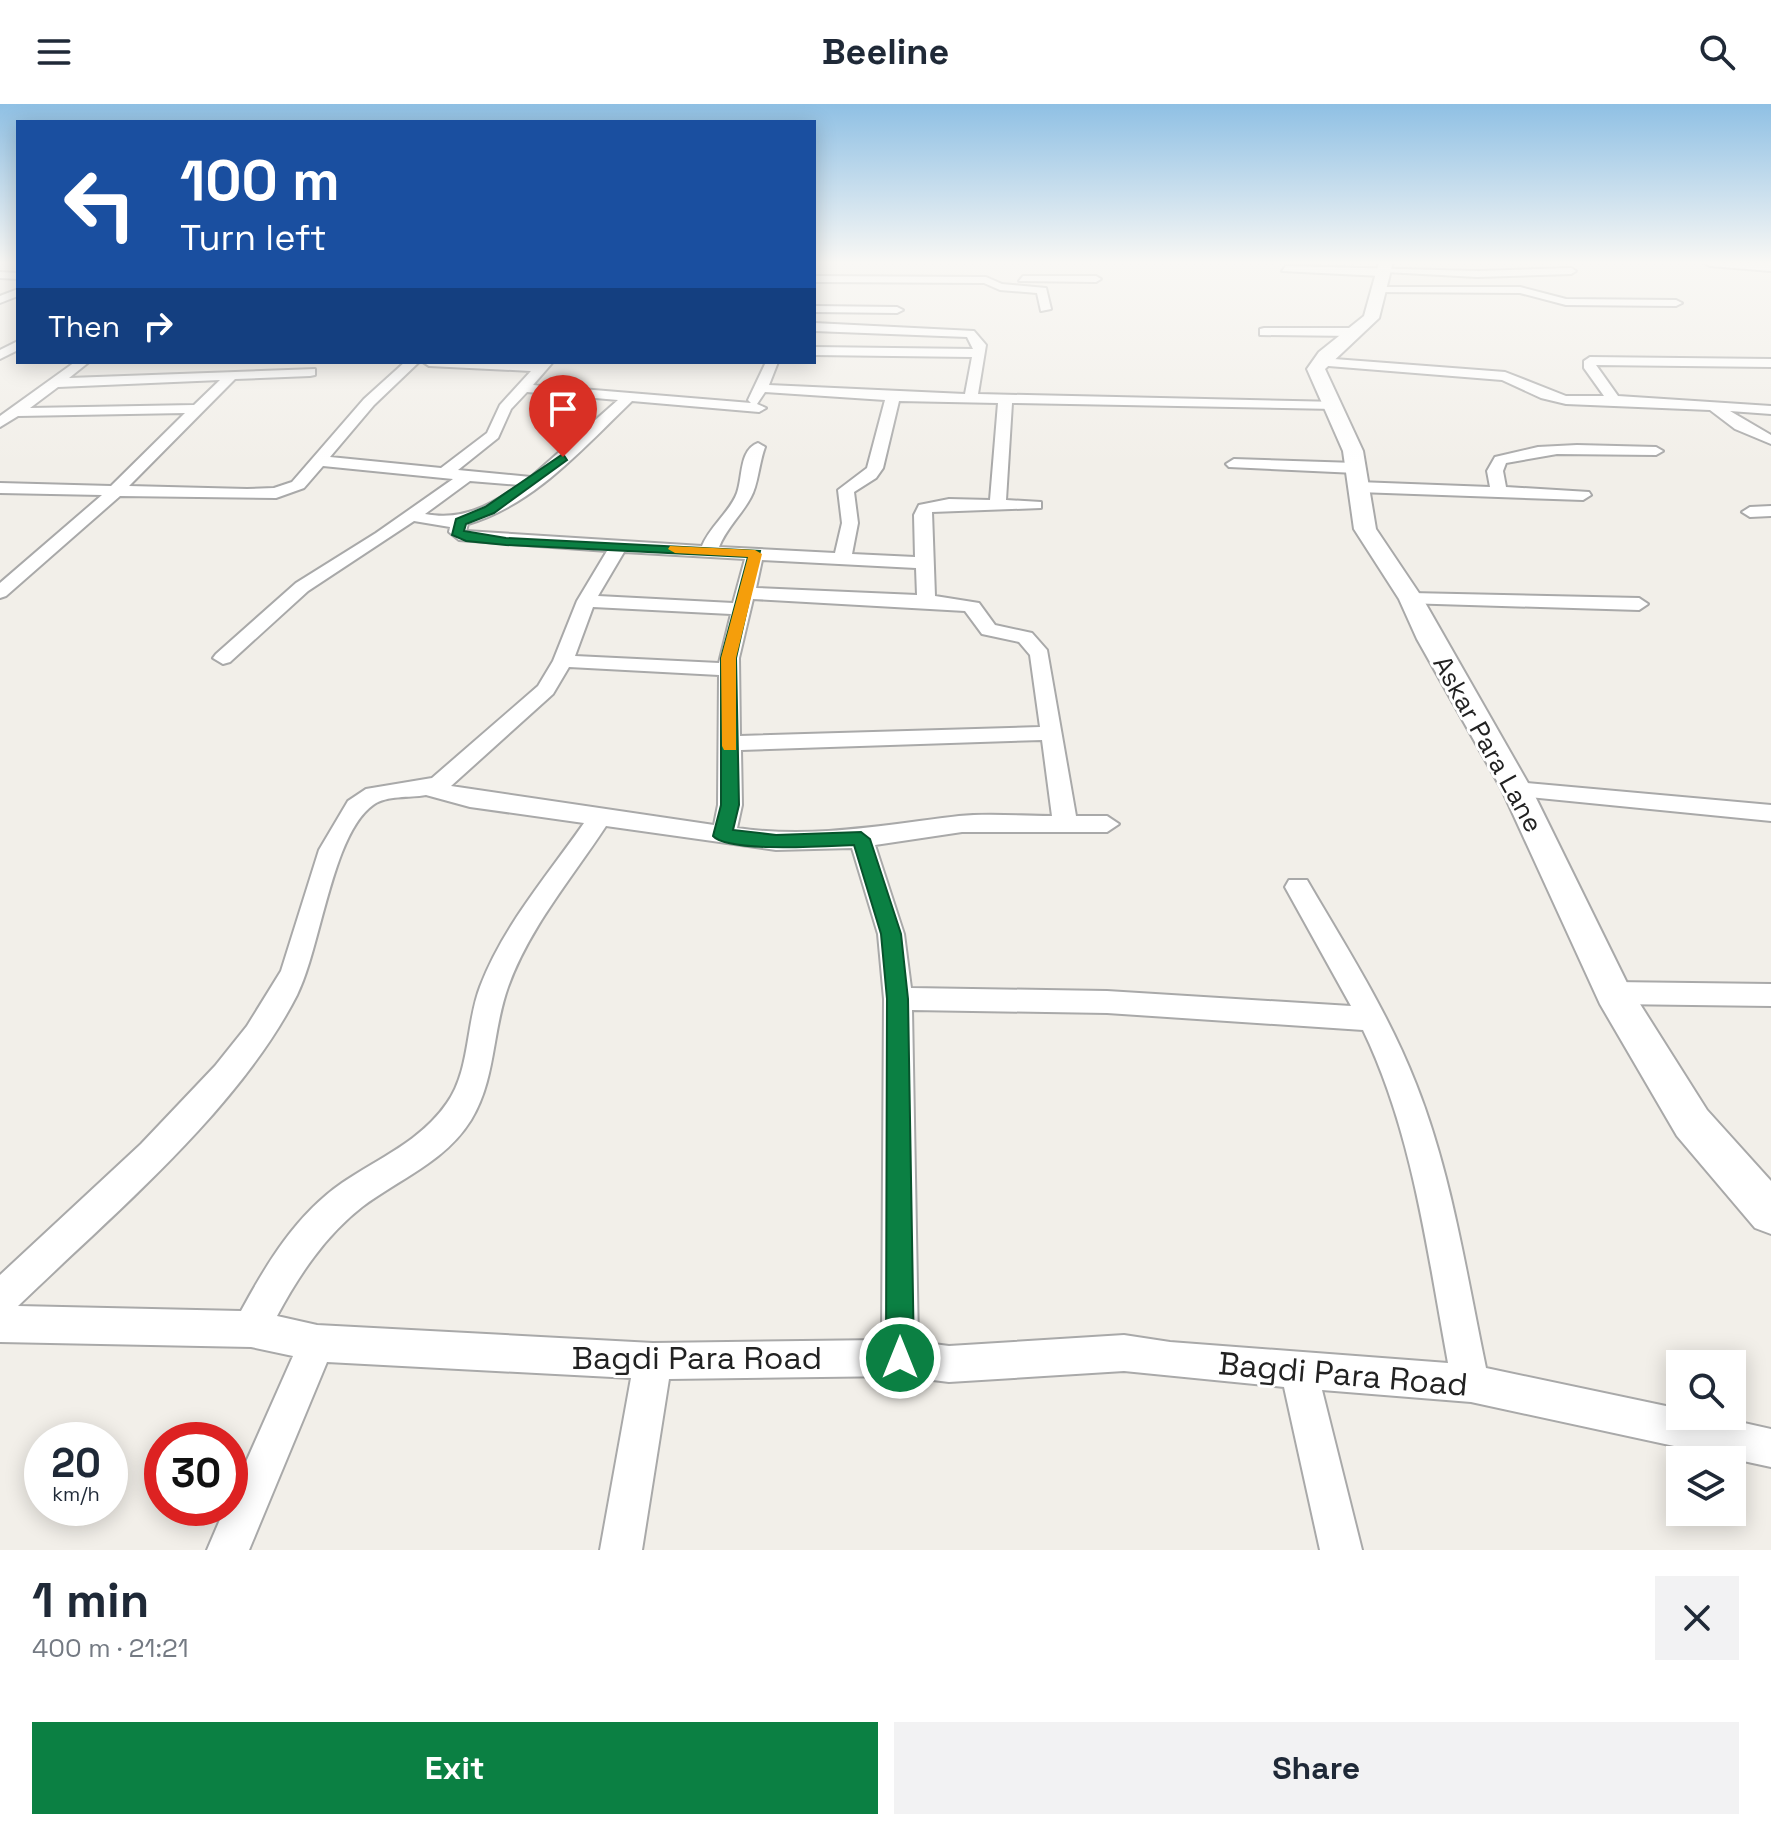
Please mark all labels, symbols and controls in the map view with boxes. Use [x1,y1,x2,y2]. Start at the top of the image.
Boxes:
text: Beeline [822,29,949,75]
icon: menu [32,30,76,74]
icon: search [1695,30,1739,74]
text: 100 m [180,145,340,216]
icon: left [48,152,152,256]
text: Turn left [180,215,327,261]
icon: right [136,304,180,348]
text: Then [48,307,120,346]
pin [529,375,597,457]
icon: arrive [541,387,585,431]
street label: Askar Para Lane [1425,650,1551,838]
position arrow [858,1316,942,1400]
street label: Bagdi Para Road [572,1338,822,1378]
street label: Bagdi Para Road [1217,1343,1469,1405]
map controls [1666,1350,1746,1526]
button: search [1666,1350,1746,1430]
speed limit sign: 30 [144,1422,248,1526]
text: 20 [51,1438,101,1489]
button: layers [1666,1446,1746,1526]
text: km/h [52,1481,100,1507]
text: 1 min [32,1570,149,1631]
button: close [1655,1576,1739,1660]
text: 400 m · 21:21 [32,1631,189,1665]
button: Exit [32,1722,878,1814]
button: Share [894,1722,1739,1814]

